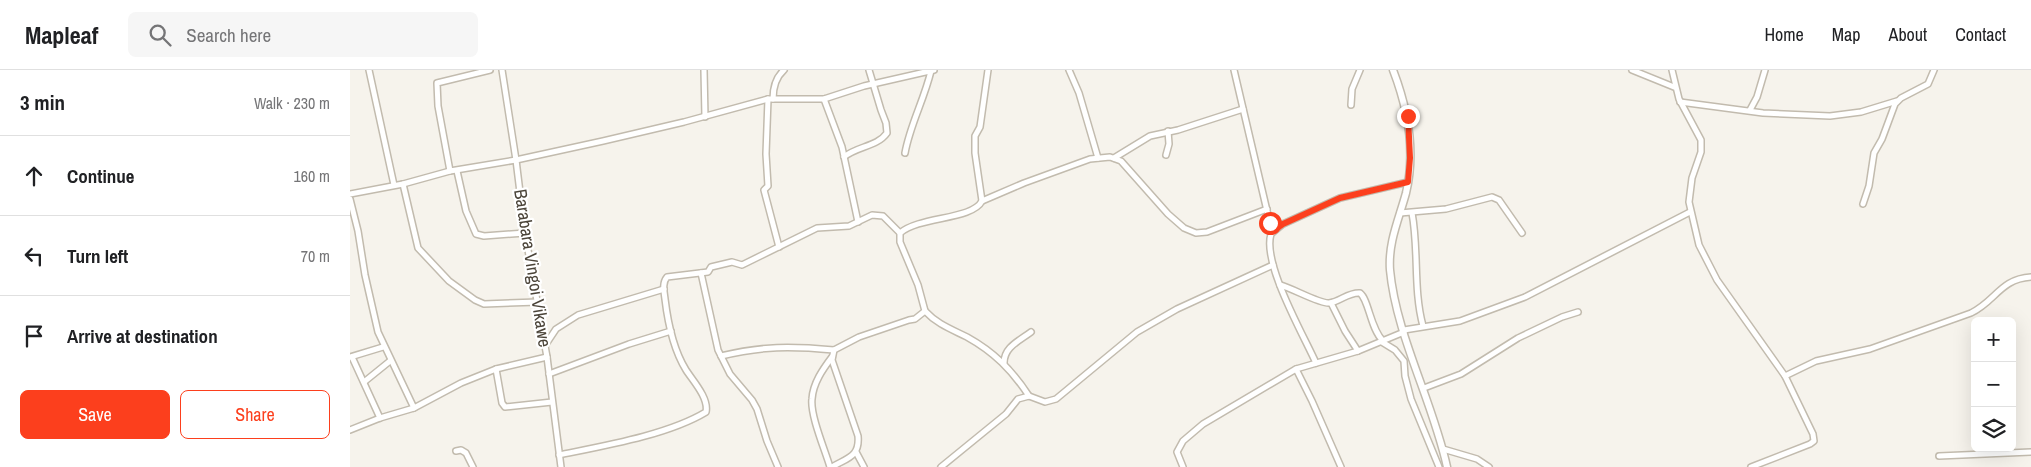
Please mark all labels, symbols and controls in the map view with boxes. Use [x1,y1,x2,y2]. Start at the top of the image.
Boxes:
search box [128,12,478,57]
text: Mapleaf [25,19,98,51]
icon: search [146,21,174,49]
text: Search here [186,22,271,48]
text: Home [1764,22,1804,47]
text: Map [1832,22,1861,47]
text: About [1889,22,1927,47]
text: Contact [1955,22,2006,47]
text: 3 min [20,88,65,117]
text: Walk · 230 m [254,92,330,114]
route end [1397,105,1420,128]
icon: ahead [20,162,48,190]
text: Continue [67,163,135,189]
text: 160 m [294,165,330,187]
street label: Barabara Vingoi Vikawe [508,187,558,349]
route start [1259,212,1282,235]
icon: left [20,242,48,270]
text: Turn left [67,243,128,269]
text: 70 m [301,245,330,267]
map controls [1971,317,2016,452]
button: + [1971,317,2016,362]
icon: arrive [20,322,48,350]
text: Arrive at destination [67,323,218,349]
button: − [1971,362,2016,407]
button: Save [20,390,170,439]
button: Share [180,390,330,439]
button: layers [1971,407,2016,452]

